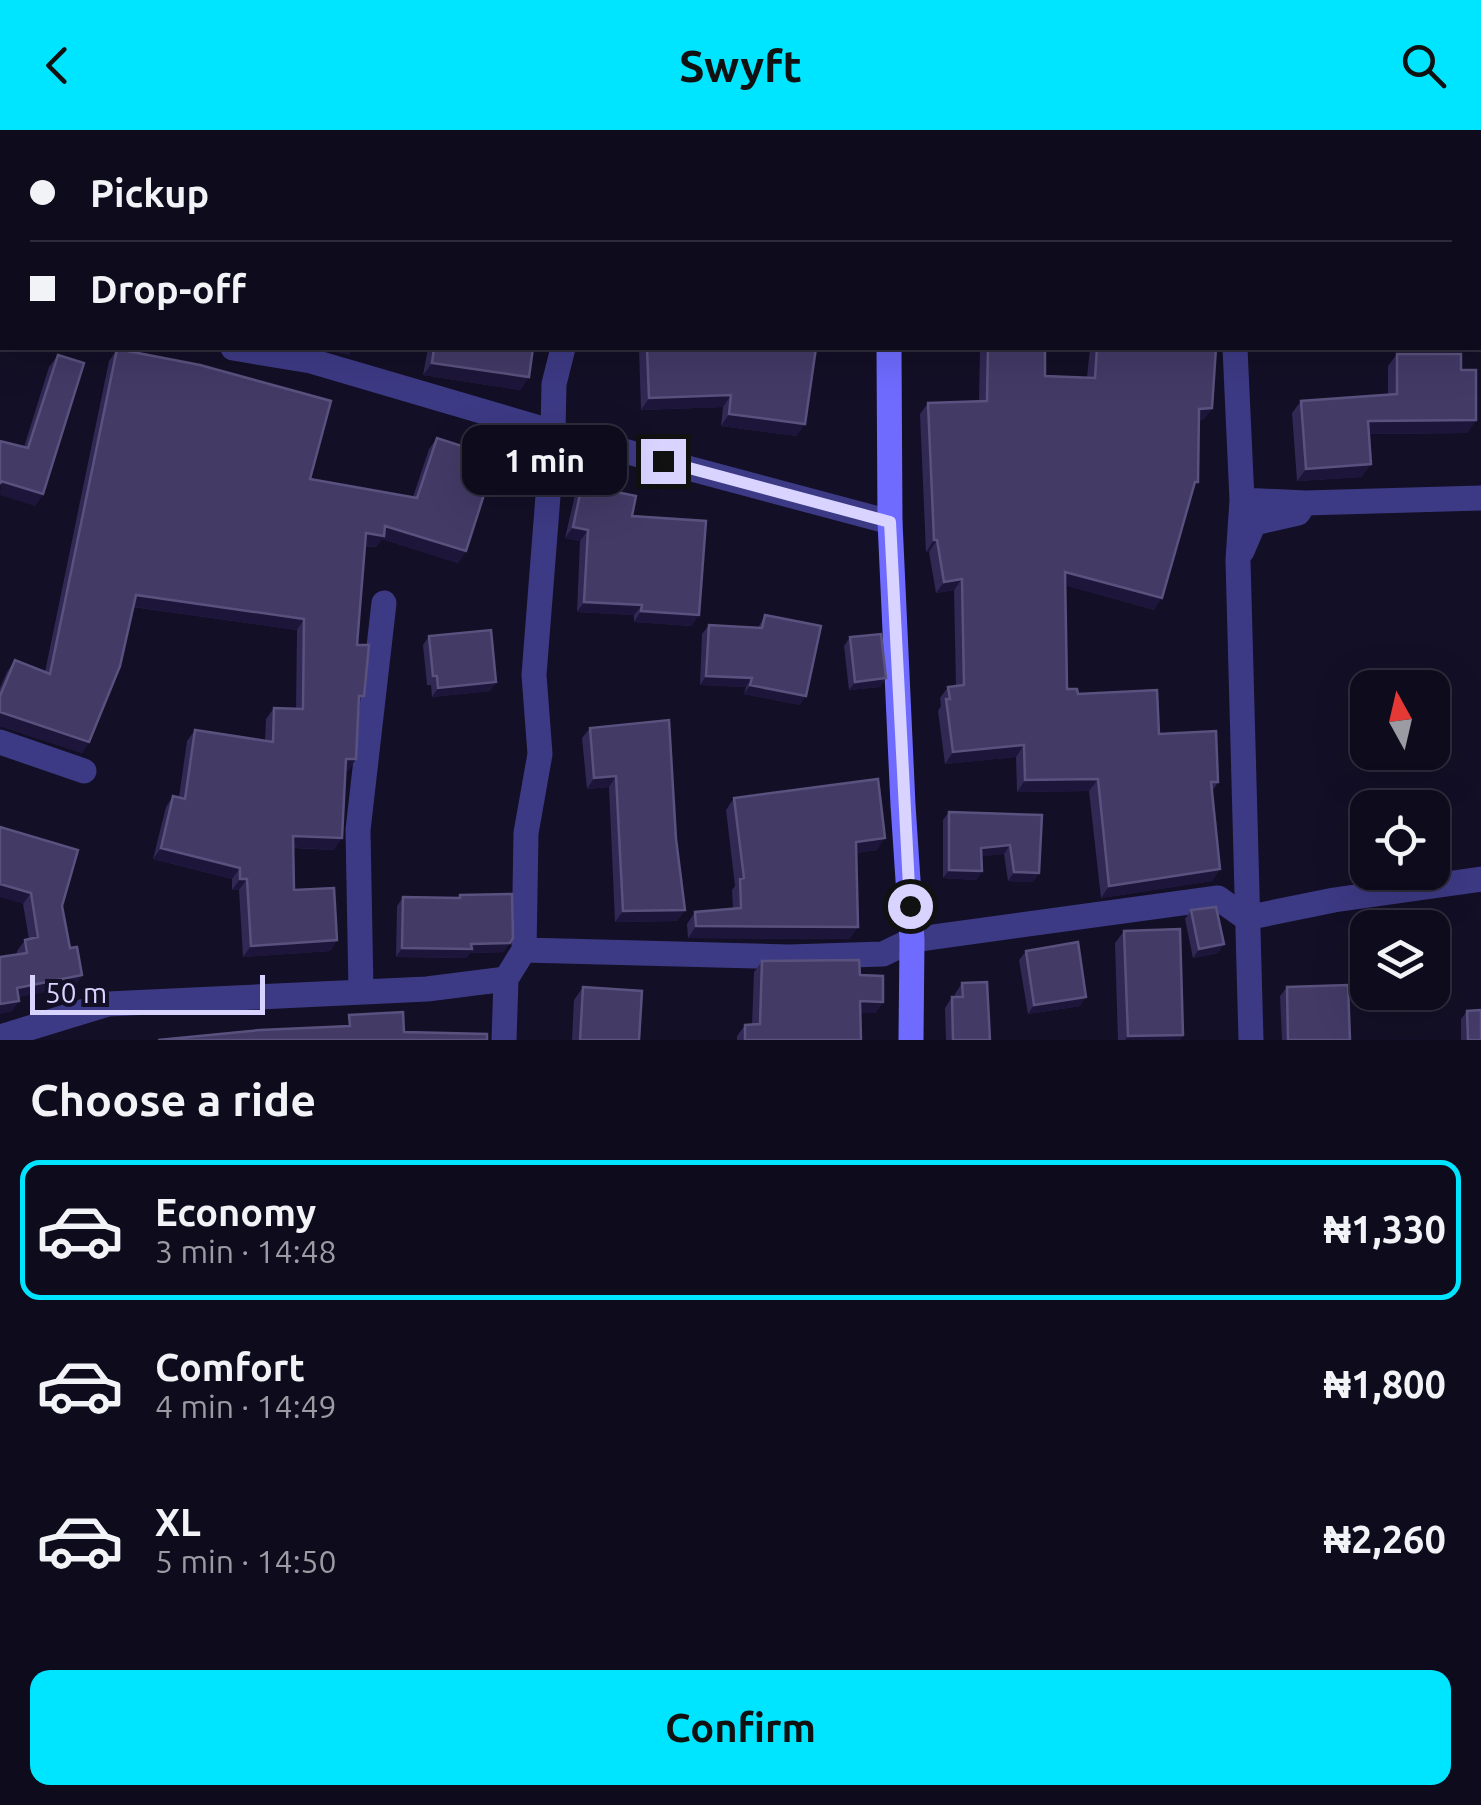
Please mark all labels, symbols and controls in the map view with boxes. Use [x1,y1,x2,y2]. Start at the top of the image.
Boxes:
icon: back [30,38,85,93]
icon: search [1396,38,1451,93]
text: Swyft [679,40,802,91]
text: Pickup [90,172,209,214]
text: Drop-off [90,268,246,310]
callout: 1 min [463,426,628,496]
route end [641,439,686,484]
text: 1 min [504,442,585,478]
north arrow [1350,670,1450,770]
map controls [1350,670,1450,1010]
button: locate [1350,790,1450,890]
route start [888,884,933,929]
button: layers [1350,910,1450,1010]
scale bar [30,970,265,1014]
text: 50 m [45,977,107,1008]
text: Choose a ride [30,1074,316,1125]
icon: car [35,1185,125,1275]
text: Economy [155,1191,316,1233]
text: ₦1,330 [1323,1208,1446,1250]
text: 3 min · 14:48 [155,1233,337,1269]
icon: car [35,1340,125,1430]
text: Comfort [155,1346,305,1388]
text: ₦1,800 [1323,1363,1446,1405]
text: 4 min · 14:49 [155,1388,337,1424]
icon: car [35,1495,125,1585]
text: XL [155,1501,201,1543]
text: ₦2,260 [1323,1518,1446,1560]
text: 5 min · 14:50 [155,1543,337,1579]
button: Confirm [30,1670,1451,1785]

